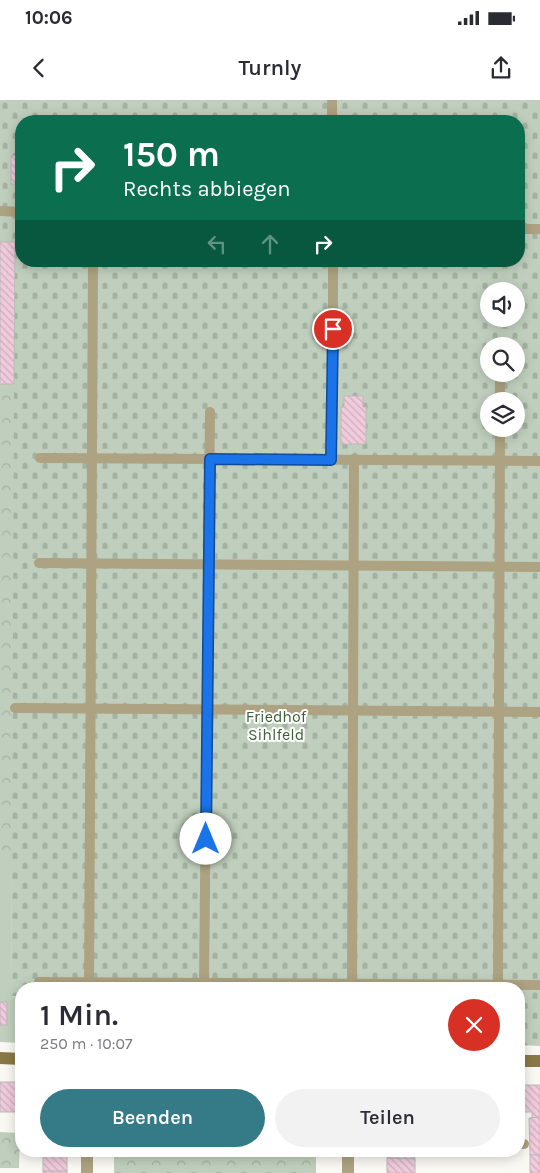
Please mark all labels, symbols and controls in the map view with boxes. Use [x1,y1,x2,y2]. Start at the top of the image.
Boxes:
text: 10:06 [25,7,72,29]
icon: back [25,54,53,82]
icon: share [487,54,515,82]
text: Turnly [239,55,301,81]
text: 150 m [123,134,220,175]
icon: right [40,135,105,200]
text: Rechts abbiegen [123,176,291,202]
icon: left [203,230,231,258]
icon: ahead [256,230,284,258]
icon: right [309,230,337,258]
map controls [480,282,525,437]
button: sound [480,282,525,327]
pin [312,308,354,350]
icon: arrive [319,315,347,343]
button: search [480,337,525,382]
button: layers [480,392,525,437]
park label: Friedhof Sihlfeld [246,707,307,744]
position arrow [179,812,231,864]
text: 1 Min. [40,997,118,1033]
button: close [448,999,500,1051]
text: 250 m · 10:07 [40,1034,133,1053]
button: Beenden [40,1089,265,1147]
button: Teilen [275,1089,500,1147]

